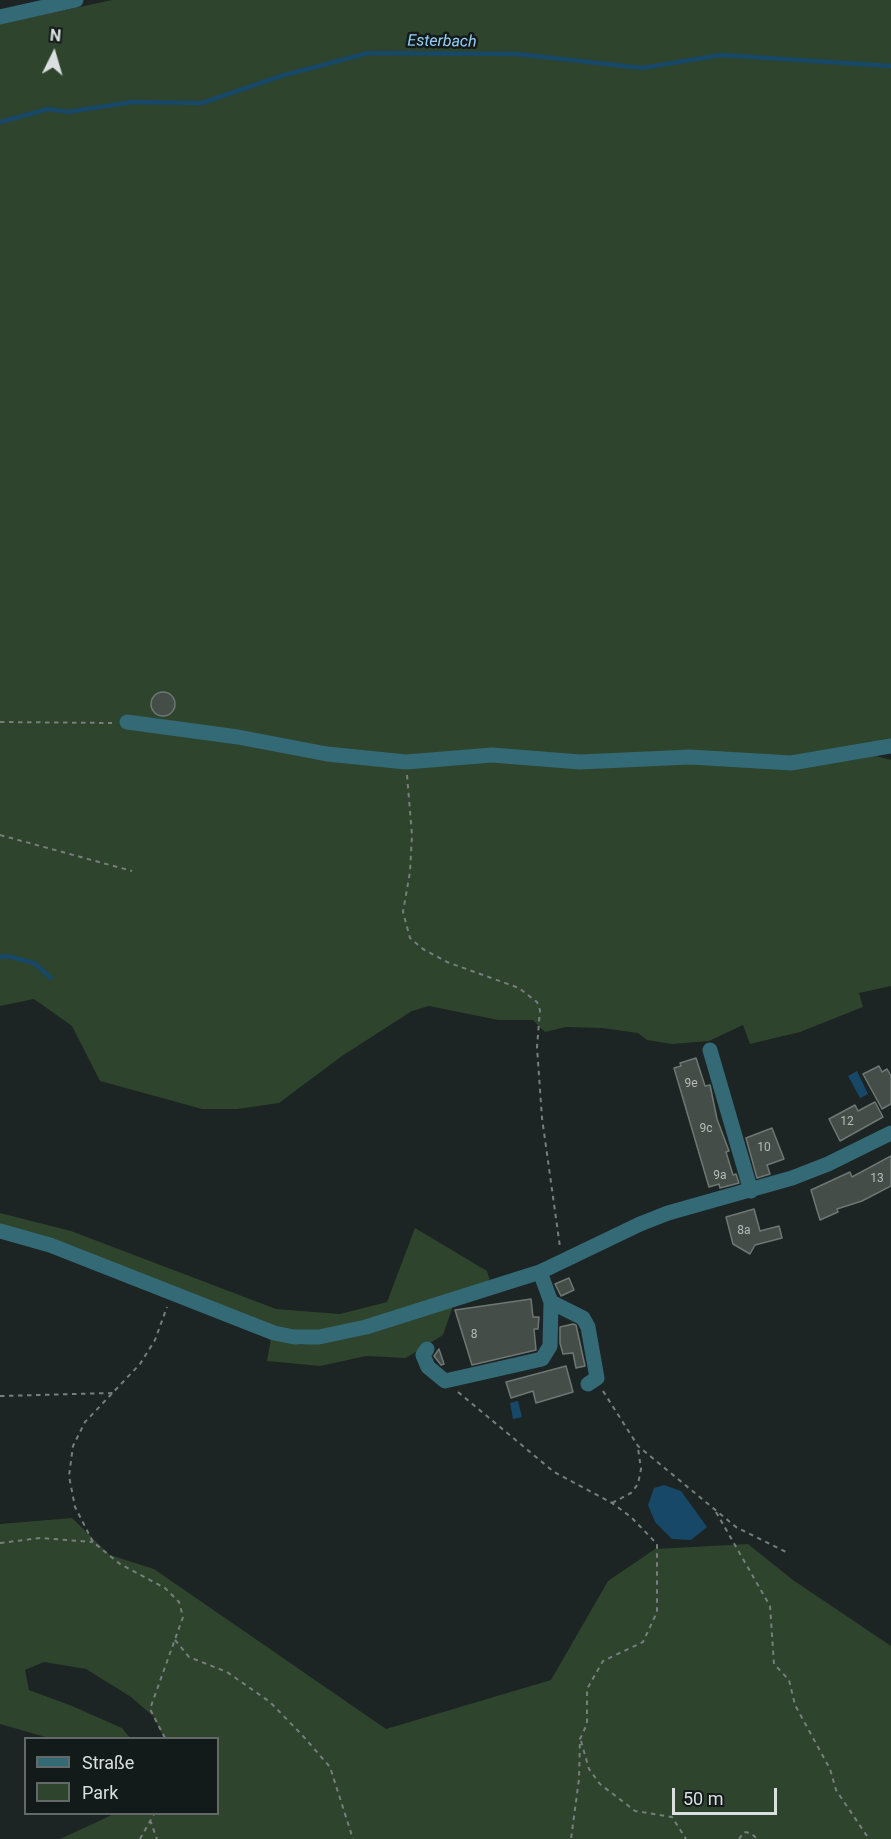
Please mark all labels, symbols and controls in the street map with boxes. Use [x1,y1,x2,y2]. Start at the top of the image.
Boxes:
north arrow [24,24,84,84]
text: N [49,26,62,46]
water label: Esterbach [407,32,477,52]
house number: 9e [684,1077,698,1091]
house number: 12 [840,1115,854,1129]
house number: 9c [699,1122,713,1136]
house number: 10 [757,1141,771,1155]
house number: 9a [713,1169,727,1183]
house number: 13 [870,1172,884,1186]
house number: 8a [737,1224,751,1238]
house number: 8 [471,1328,477,1342]
legend [24,1737,219,1815]
text: Straße [82,1752,134,1773]
scale bar [675,1776,780,1814]
text: Park [82,1782,118,1803]
text: 50 m [683,1788,723,1809]

